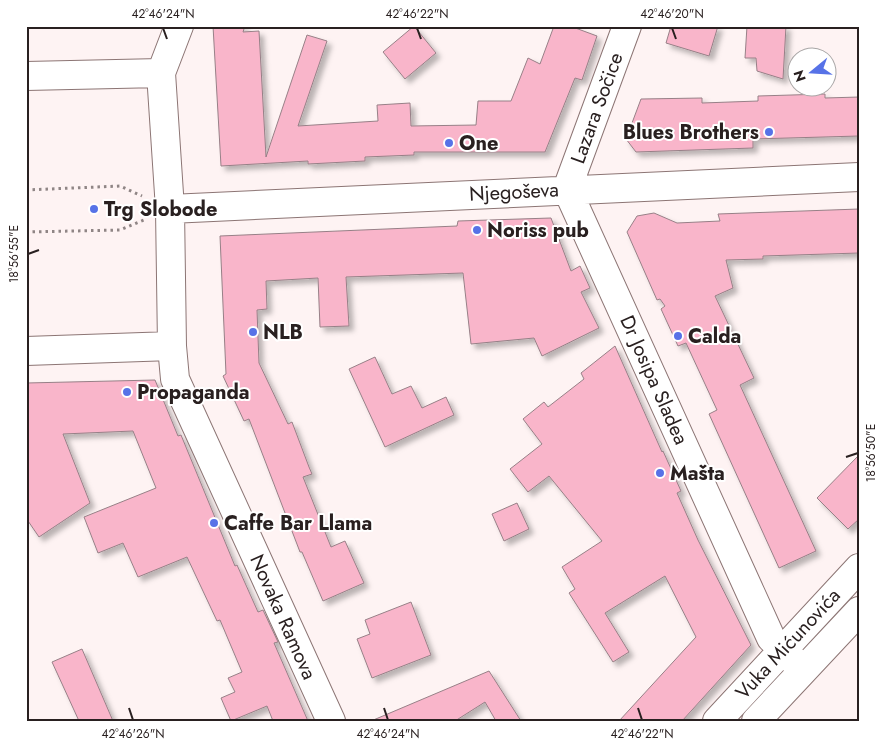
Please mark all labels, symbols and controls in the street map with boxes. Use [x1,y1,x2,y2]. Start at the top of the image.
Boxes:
text: 42°46'24"N [131,5,195,23]
text: 42°46'22"N [385,5,449,23]
text: 42°46'20"N [640,5,704,23]
street label: Lazara Sočice [563,48,631,168]
north arrow [788,48,838,98]
text: N [788,68,811,84]
place label: Blues Brothers [623,118,759,147]
marker: Blues Brothers [763,126,775,138]
place label: One [459,129,498,158]
marker: One [443,137,455,149]
street label: Njegoševa [468,175,560,209]
place label: Trg Slobode [104,195,217,224]
marker: Trg Slobode [88,203,100,215]
place label: Noriss pub [487,216,589,245]
marker: Noriss pub [471,224,483,236]
text: 18°56'55"E [5,225,23,283]
street label: Dr Josipa Sladea [612,311,696,449]
place label: NLB [263,318,303,347]
place label: Calda [688,322,741,351]
marker: NLB [247,326,259,338]
marker: Calda [672,330,684,342]
place label: Propaganda [137,378,250,407]
marker: Propaganda [121,386,133,398]
text: 18°56'50"E [862,424,880,482]
place label: Mašta [670,459,725,488]
marker: Mašta [654,467,666,479]
place label: Caffe Bar Llama [224,509,372,538]
marker: Caffe Bar Llama [208,517,220,529]
street label: Novaka Ramova [242,550,324,684]
street label: Vuka Mićunovića [729,582,847,706]
text: 42°46'26"N [101,725,165,743]
text: 42°46'24"N [356,725,420,743]
text: 42°46'22"N [610,725,674,743]

